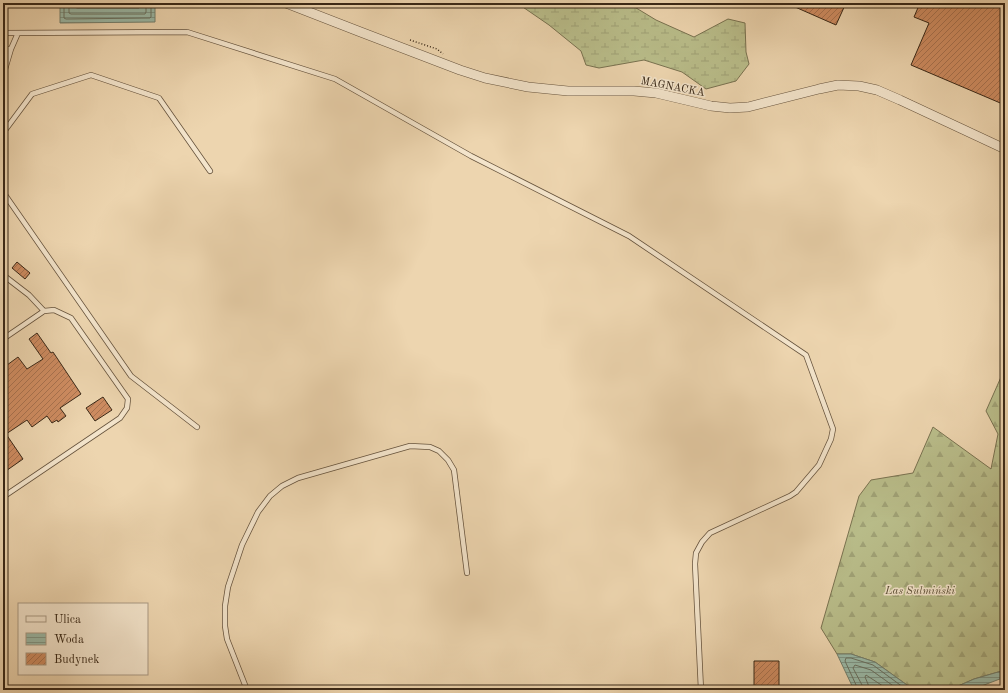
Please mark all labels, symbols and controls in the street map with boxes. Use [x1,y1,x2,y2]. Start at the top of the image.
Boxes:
street label: MAGNACKA [640,76,706,99]
park label: Las Sulmiński [884,586,955,597]
legend [18,603,148,675]
text: Ulica [54,614,81,626]
text: Woda [54,634,84,646]
text: Budynek [54,654,100,666]

